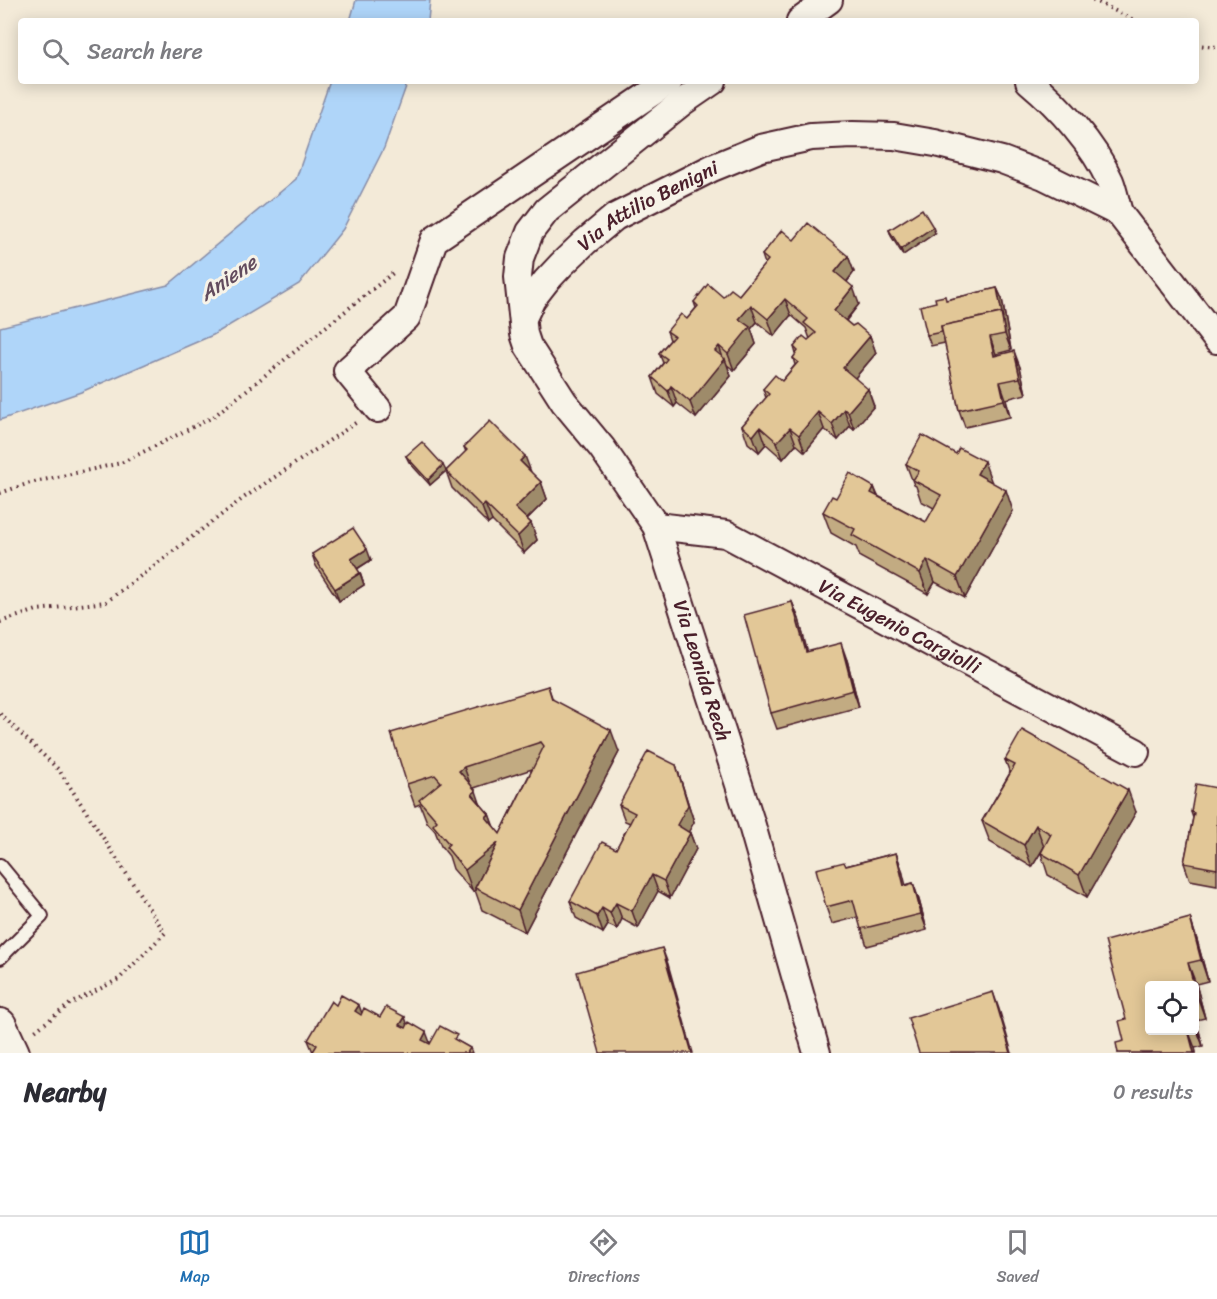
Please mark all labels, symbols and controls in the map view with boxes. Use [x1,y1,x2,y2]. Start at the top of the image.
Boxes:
search box [18,18,1199,84]
text: Search here [87,32,203,71]
icon: search [39,35,72,68]
street label: Via Attilio Benigni [568,149,725,259]
water label: Aniene [190,244,266,312]
street label: Via Eugenio Cargiolli [812,569,988,685]
street label: Via Leonida Rech [663,595,741,746]
map controls [1145,981,1199,1035]
button: locate [1145,981,1199,1035]
text: Nearby [24,1069,106,1115]
text: 0 results [1113,1075,1193,1110]
tab: Map [178,1226,211,1291]
tab: Directions [568,1226,640,1291]
tab: Saved [996,1226,1039,1291]

